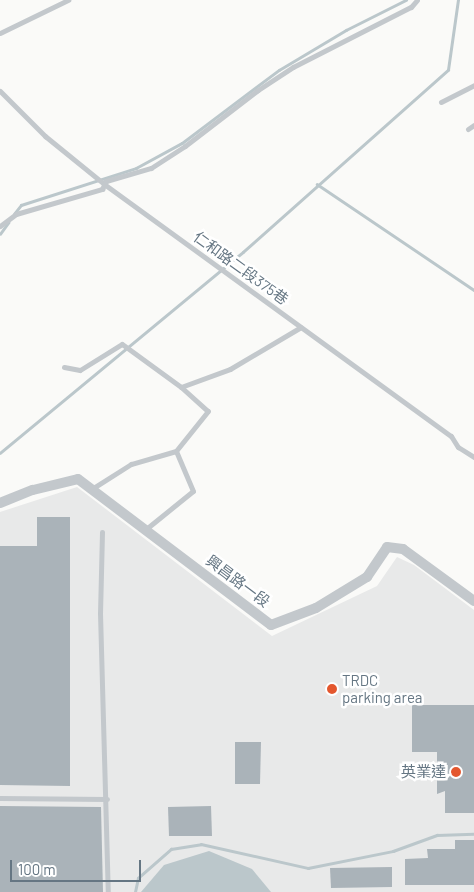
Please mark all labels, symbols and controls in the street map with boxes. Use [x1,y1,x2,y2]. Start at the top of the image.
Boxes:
street label: 仁和路二段375巷 [190,228,292,308]
street label: 興昌路一段 [203,551,273,611]
place label: TRDC parking area [342,671,422,706]
marker: TRDC parking area [326,683,338,695]
place label: 英業達 [401,763,446,781]
marker: 英業達 [450,766,462,778]
scale bar [12,850,144,882]
text: 100 m [18,860,56,878]

